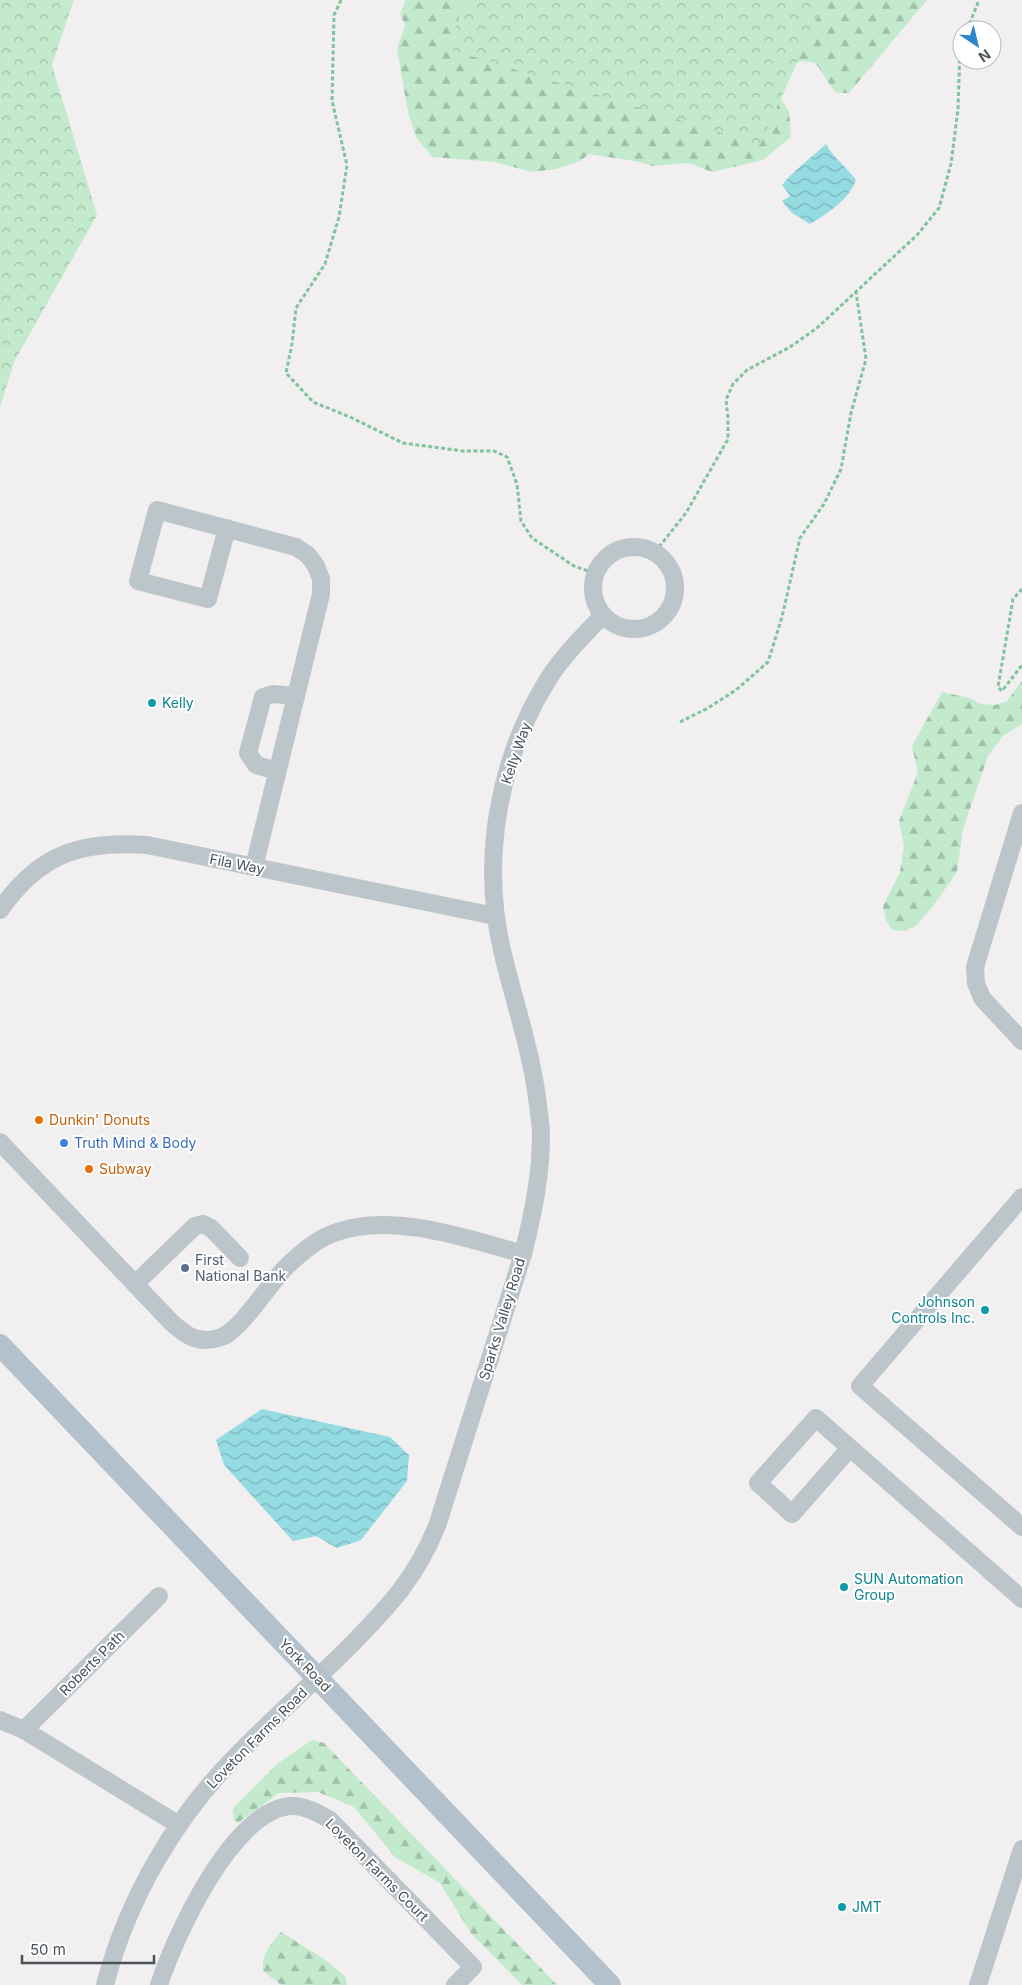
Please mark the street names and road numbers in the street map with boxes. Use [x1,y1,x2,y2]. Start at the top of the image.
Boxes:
street label: Kelly Way [497,720,534,786]
street label: Fila Way [208,850,266,877]
street label: Sparks Valley Road [475,1256,528,1382]
street label: Roberts Path [56,1627,128,1699]
street label: York Road [276,1634,335,1695]
street label: Loveton Farms Road [203,1684,311,1792]
street label: Loveton Farms Court [322,1815,433,1925]

